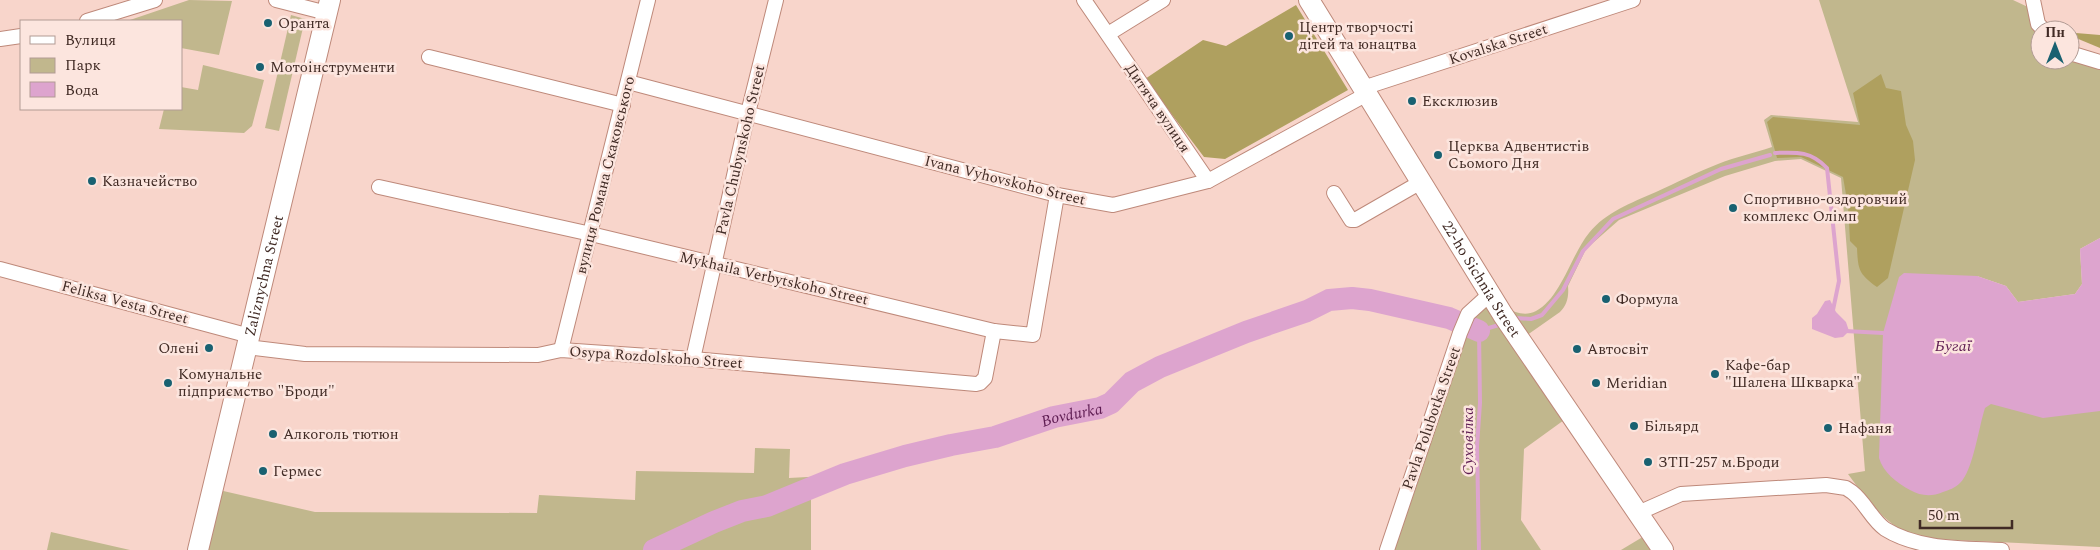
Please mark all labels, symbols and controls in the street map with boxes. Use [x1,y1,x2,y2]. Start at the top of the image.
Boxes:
place label: Оранта [278,12,330,35]
place label: Центр творчості дітей та юнацтва [1299,16,1417,56]
marker: Оранта [262,17,274,29]
street label: Kovalska Street [1446,18,1550,71]
legend [20,20,182,110]
north arrow [2030,20,2080,70]
text: Пн [2045,22,2065,43]
text: Вулиця [65,29,116,52]
marker: Центр творчості дітей та юнацтва [1283,30,1295,42]
text: Парк [65,54,101,77]
place label: Мотоінструменти [270,56,395,79]
street label: Дитяча вулиця [1119,59,1196,158]
marker: Мотоінструменти [254,61,266,73]
street label: Pavla Chubynskoho Street [710,63,771,238]
street label: вулиця Романа Скаковського [570,74,641,276]
text: Вода [65,79,99,102]
place label: Ексклюзив [1422,90,1498,113]
marker: Ексклюзив [1406,95,1418,107]
place label: Церква Адвентистів Сьомого Дня [1448,135,1590,175]
street label: Ivana Vyhovskoho Street [922,149,1088,212]
marker: Церква Адвентистів Сьомого Дня [1432,149,1444,161]
place label: Казначейство [102,170,197,193]
marker: Казначейство [86,175,98,187]
place label: Спортивно-оздоровчий комплекс Олімп [1743,188,1907,228]
marker: Спортивно-оздоровчий комплекс Олімп [1727,202,1739,214]
street label: Zaliznychna Street [239,213,290,339]
street label: 22-ho Sichnia Street [1436,217,1526,342]
street label: Mykhaila Verbytskoho Street [677,246,871,311]
street label: Feliksa Vesta Street [59,274,191,330]
place label: Формула [1616,288,1679,311]
marker: Формула [1600,293,1612,305]
water label: Бугаї [1935,334,1973,358]
place label: Олені [158,337,199,360]
place label: Автосвіт [1587,338,1648,361]
street label: Osypa Rozdolskoho Street [568,340,744,375]
marker: Олені [203,342,215,354]
marker: Автосвіт [1571,343,1583,355]
street label: Pavla Polubotka Street [1396,344,1467,493]
place label: Кафе-бар "Шалена Шкварка" [1725,354,1860,394]
place label: Комунальне підприємство "Броди" [178,363,335,403]
marker: Кафе-бар "Шалена Шкварка" [1709,368,1721,380]
place label: Meridian [1606,372,1668,395]
marker: Комунальне підприємство "Броди" [162,377,174,389]
marker: Meridian [1590,377,1602,389]
water label: Bovdurka [1038,397,1105,434]
water label: Суховілка [1456,407,1480,475]
place label: Більярд [1644,415,1699,438]
place label: Нафаня [1838,417,1892,440]
marker: Більярд [1628,420,1640,432]
marker: Нафаня [1822,422,1834,434]
place label: Алкоголь тютюн [283,423,399,446]
marker: Алкоголь тютюн [267,428,279,440]
place label: ЗТП-257 м.Броди [1658,451,1780,474]
marker: ЗТП-257 м.Броди [1642,456,1654,468]
place label: Гермес [273,460,322,483]
marker: Гермес [257,465,269,477]
scale bar [1920,498,2012,530]
text: 50 m [1928,504,1960,527]

